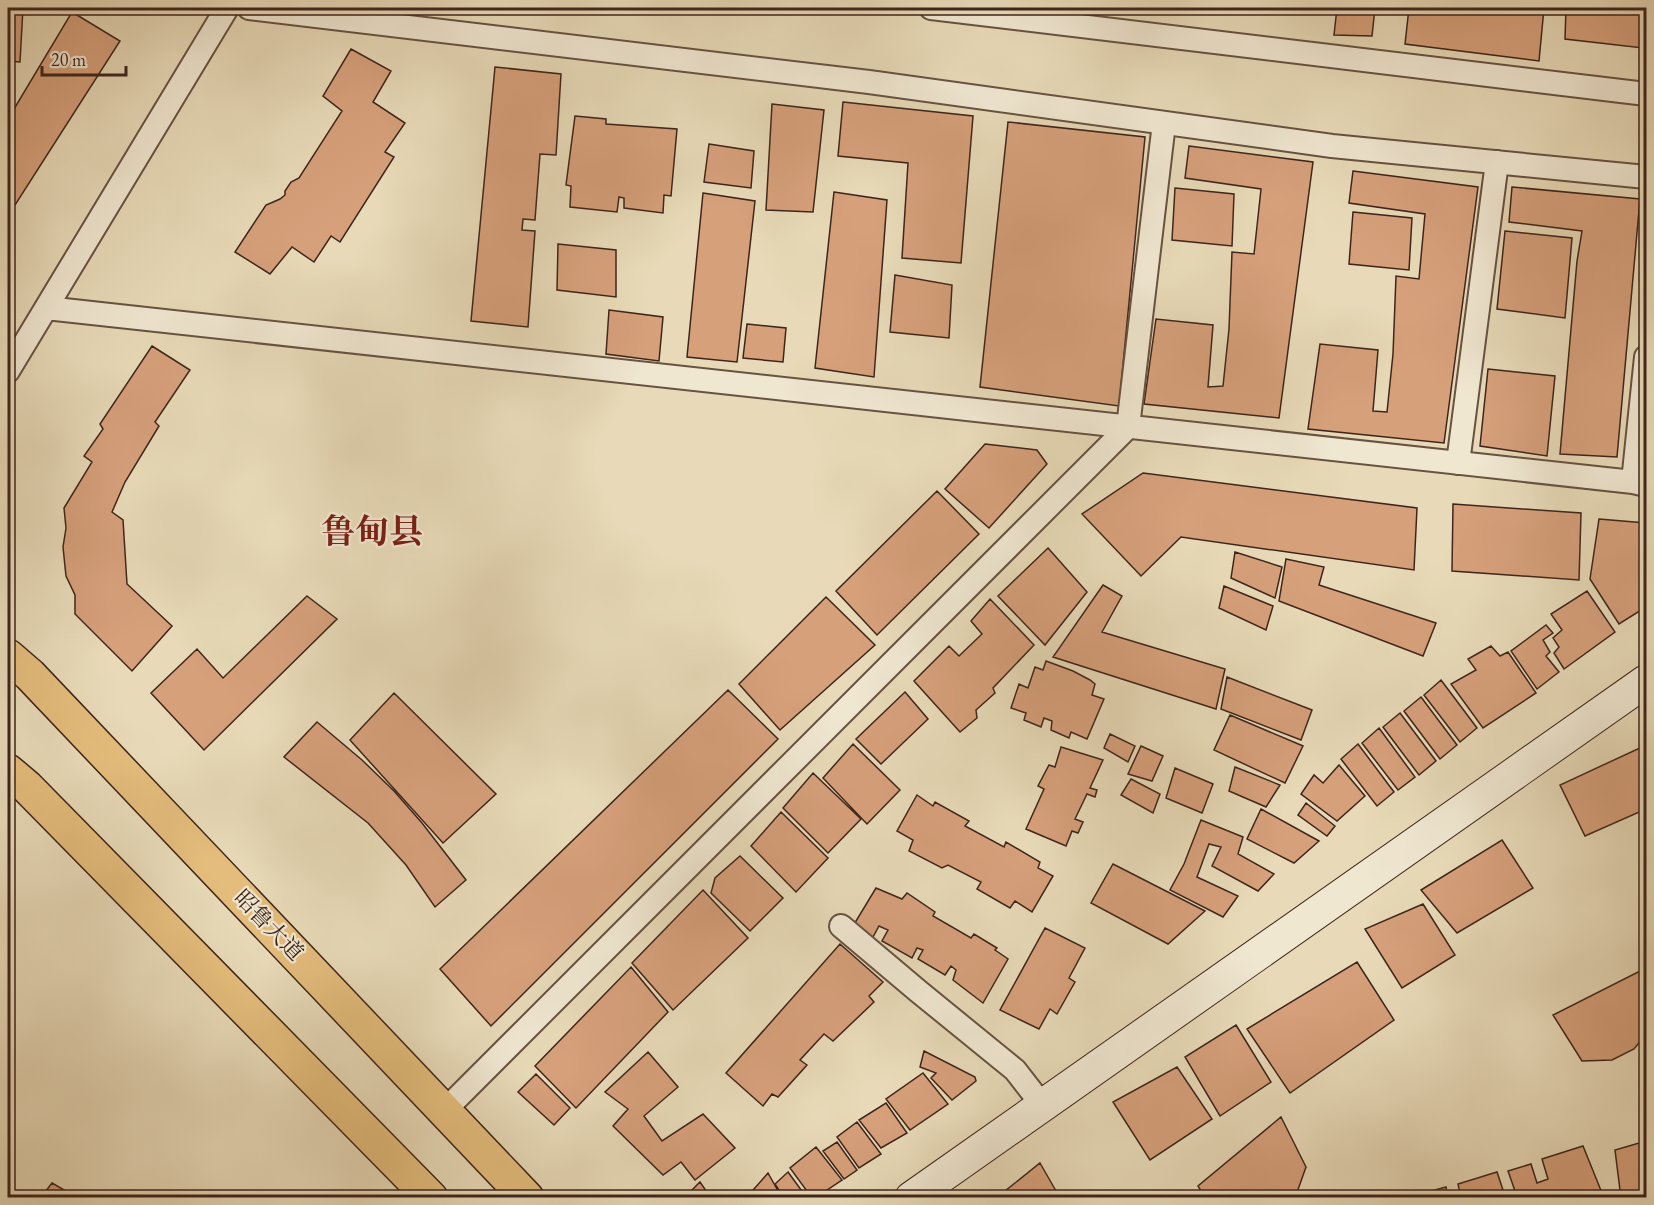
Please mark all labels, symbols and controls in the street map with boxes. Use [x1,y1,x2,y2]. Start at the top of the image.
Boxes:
scale bar [42,39,126,77]
text: 20 m [51,48,86,71]
district label: 鲁甸县 [321,509,423,553]
street label: 昭鲁大道 [228,883,310,967]

